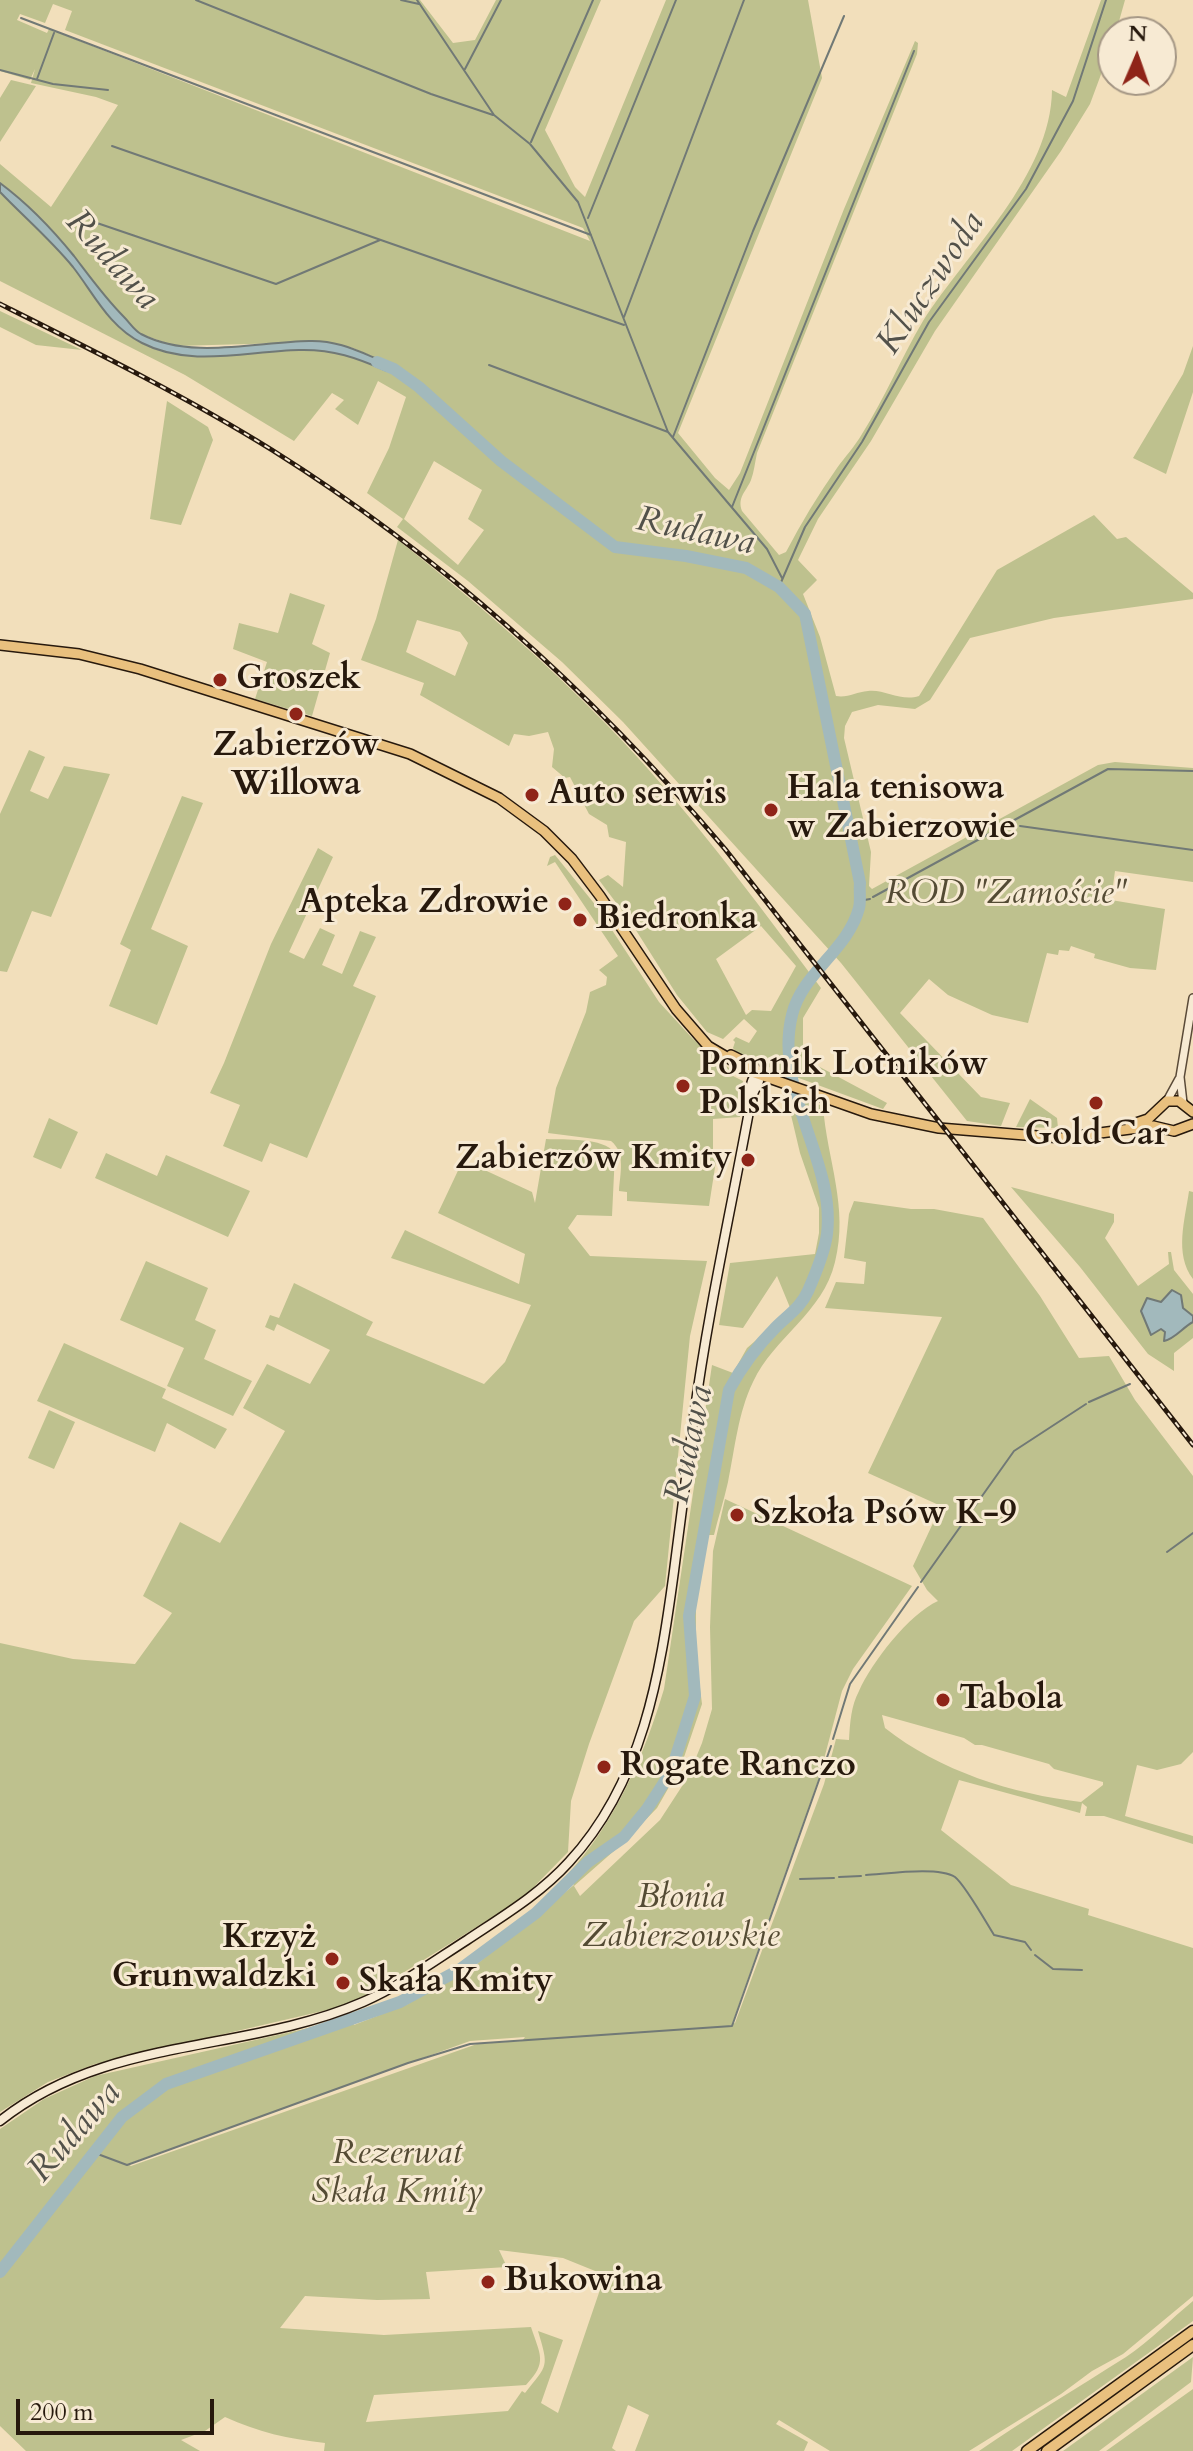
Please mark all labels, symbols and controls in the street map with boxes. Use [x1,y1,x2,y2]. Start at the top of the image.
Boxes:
north arrow [1097,16,1177,96]
text: N [1128,19,1148,49]
water label: Rudawa [55,202,167,320]
water label: Kluczwoda [869,204,995,364]
water label: Rudawa [632,499,758,567]
place label: Groszek [236,660,361,700]
marker: Groszek [211,671,229,689]
marker: Zabierzów Willowa [287,705,305,723]
place label: Zabierzów Willowa [213,727,379,806]
place label: Hala tenisowa w Zabierzowie [787,770,1016,850]
place label: Auto serwis [548,775,727,815]
marker: Auto serwis [523,786,541,804]
marker: Hala tenisowa w Zabierzowie [762,801,780,819]
park label: ROD "Zamoście" [885,875,1127,915]
place label: Apteka Zdrowie [299,884,549,924]
marker: Apteka Zdrowie [556,895,574,913]
place label: Biedronka [596,900,758,940]
marker: Biedronka [571,911,589,929]
place label: Pomnik Lotników Polskich [699,1046,988,1126]
marker: Pomnik Lotników Polskich [674,1077,692,1095]
marker: Gold Car [1087,1094,1105,1112]
place label: Gold Car [1025,1116,1167,1156]
place label: Zabierzów Kmity [455,1140,732,1180]
marker: Zabierzów Kmity [739,1151,757,1169]
water label: Rudawa [657,1382,725,1508]
place label: Szkoła Psów K-9 [753,1495,1017,1535]
marker: Szkoła Psów K-9 [728,1506,746,1524]
place label: Tabola [959,1680,1063,1720]
marker: Tabola [934,1691,952,1709]
place label: Rogate Ranczo [620,1747,856,1787]
marker: Rogate Ranczo [595,1758,613,1776]
park label: Błonia Zabierzowskie [582,1879,780,1958]
place label: Krzyż Grunwaldzki [112,1919,316,1998]
marker: Krzyż Grunwaldzki [323,1950,341,1968]
place label: Skała Kmity [359,1963,553,2003]
marker: Skała Kmity [334,1974,352,1992]
water label: Rudawa [21,2074,131,2192]
park label: Rezerwat Skała Kmity [311,2135,483,2214]
place label: Bukowina [504,2262,663,2302]
marker: Bukowina [479,2273,497,2291]
scale bar [20,2383,218,2433]
text: 200 m [30,2396,94,2429]

